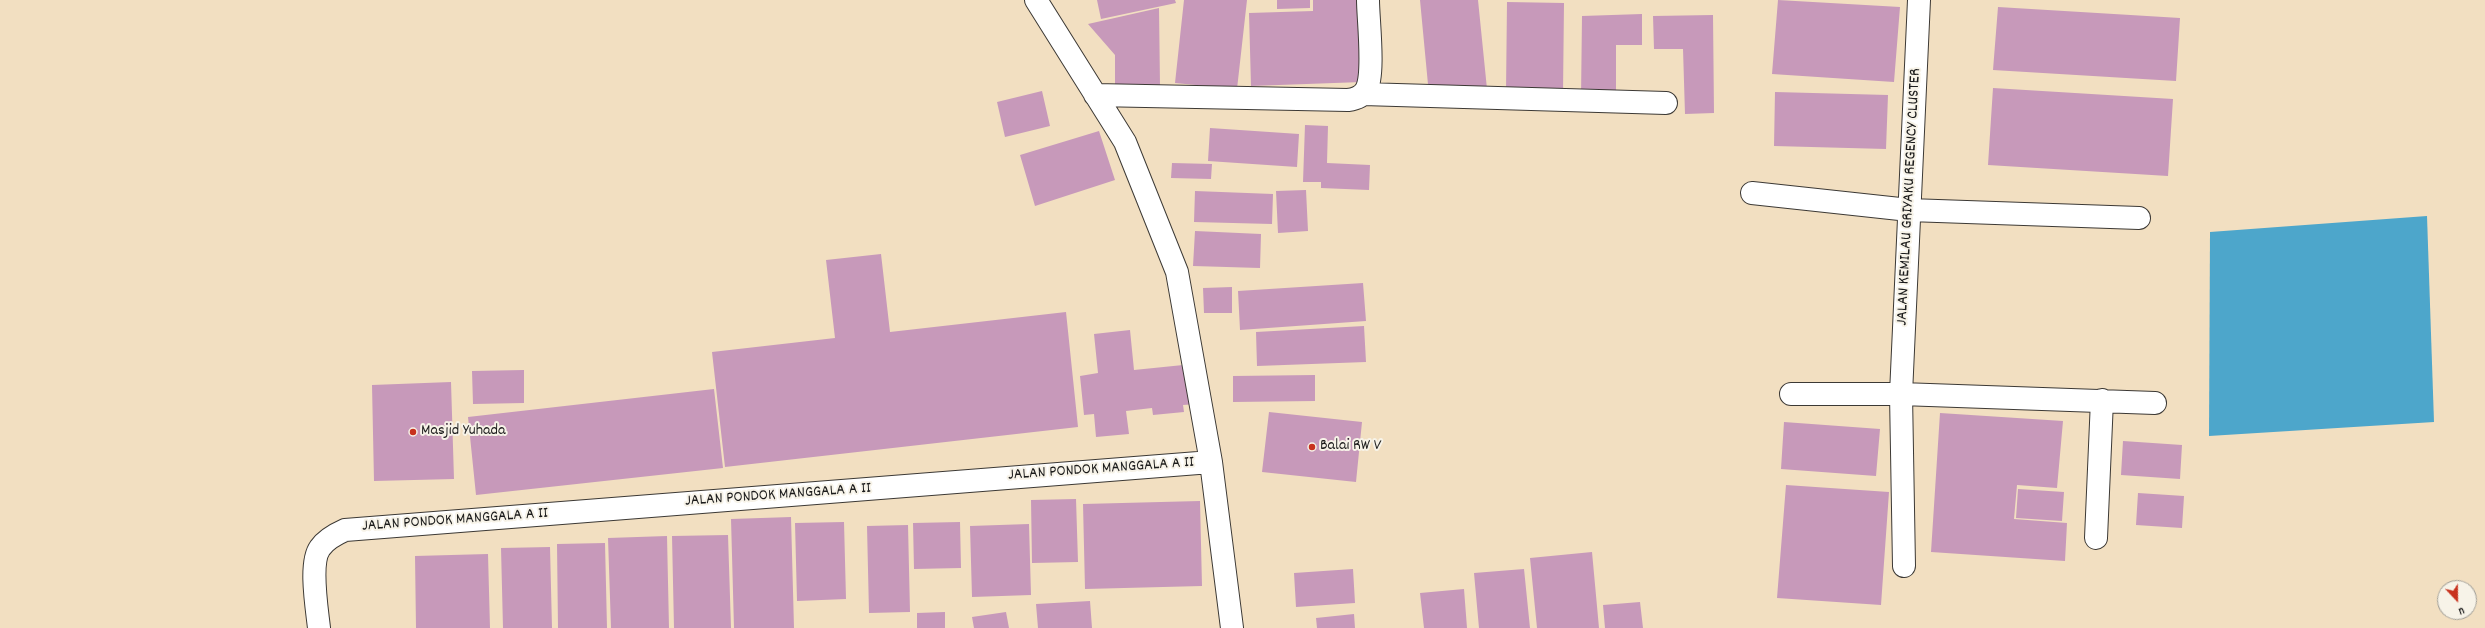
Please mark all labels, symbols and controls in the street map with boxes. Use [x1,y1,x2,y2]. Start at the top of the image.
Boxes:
street label: JALAN KEMILAU GRIYAKU REGENCY CLUSTER [1894,68,1926,326]
place label: Masjid Yuhada [421,422,505,442]
marker: Masjid Yuhada [408,427,418,437]
place label: Balai RW V [1320,437,1381,457]
marker: Balai RW V [1307,442,1317,452]
street label: JALAN PONDOK MANGGALA A II [1007,454,1195,486]
street label: JALAN PONDOK MANGGALA A II [684,480,872,512]
street label: JALAN PONDOK MANGGALA A II [361,505,549,537]
north arrow [2437,580,2477,620]
text: U [2456,602,2467,619]

